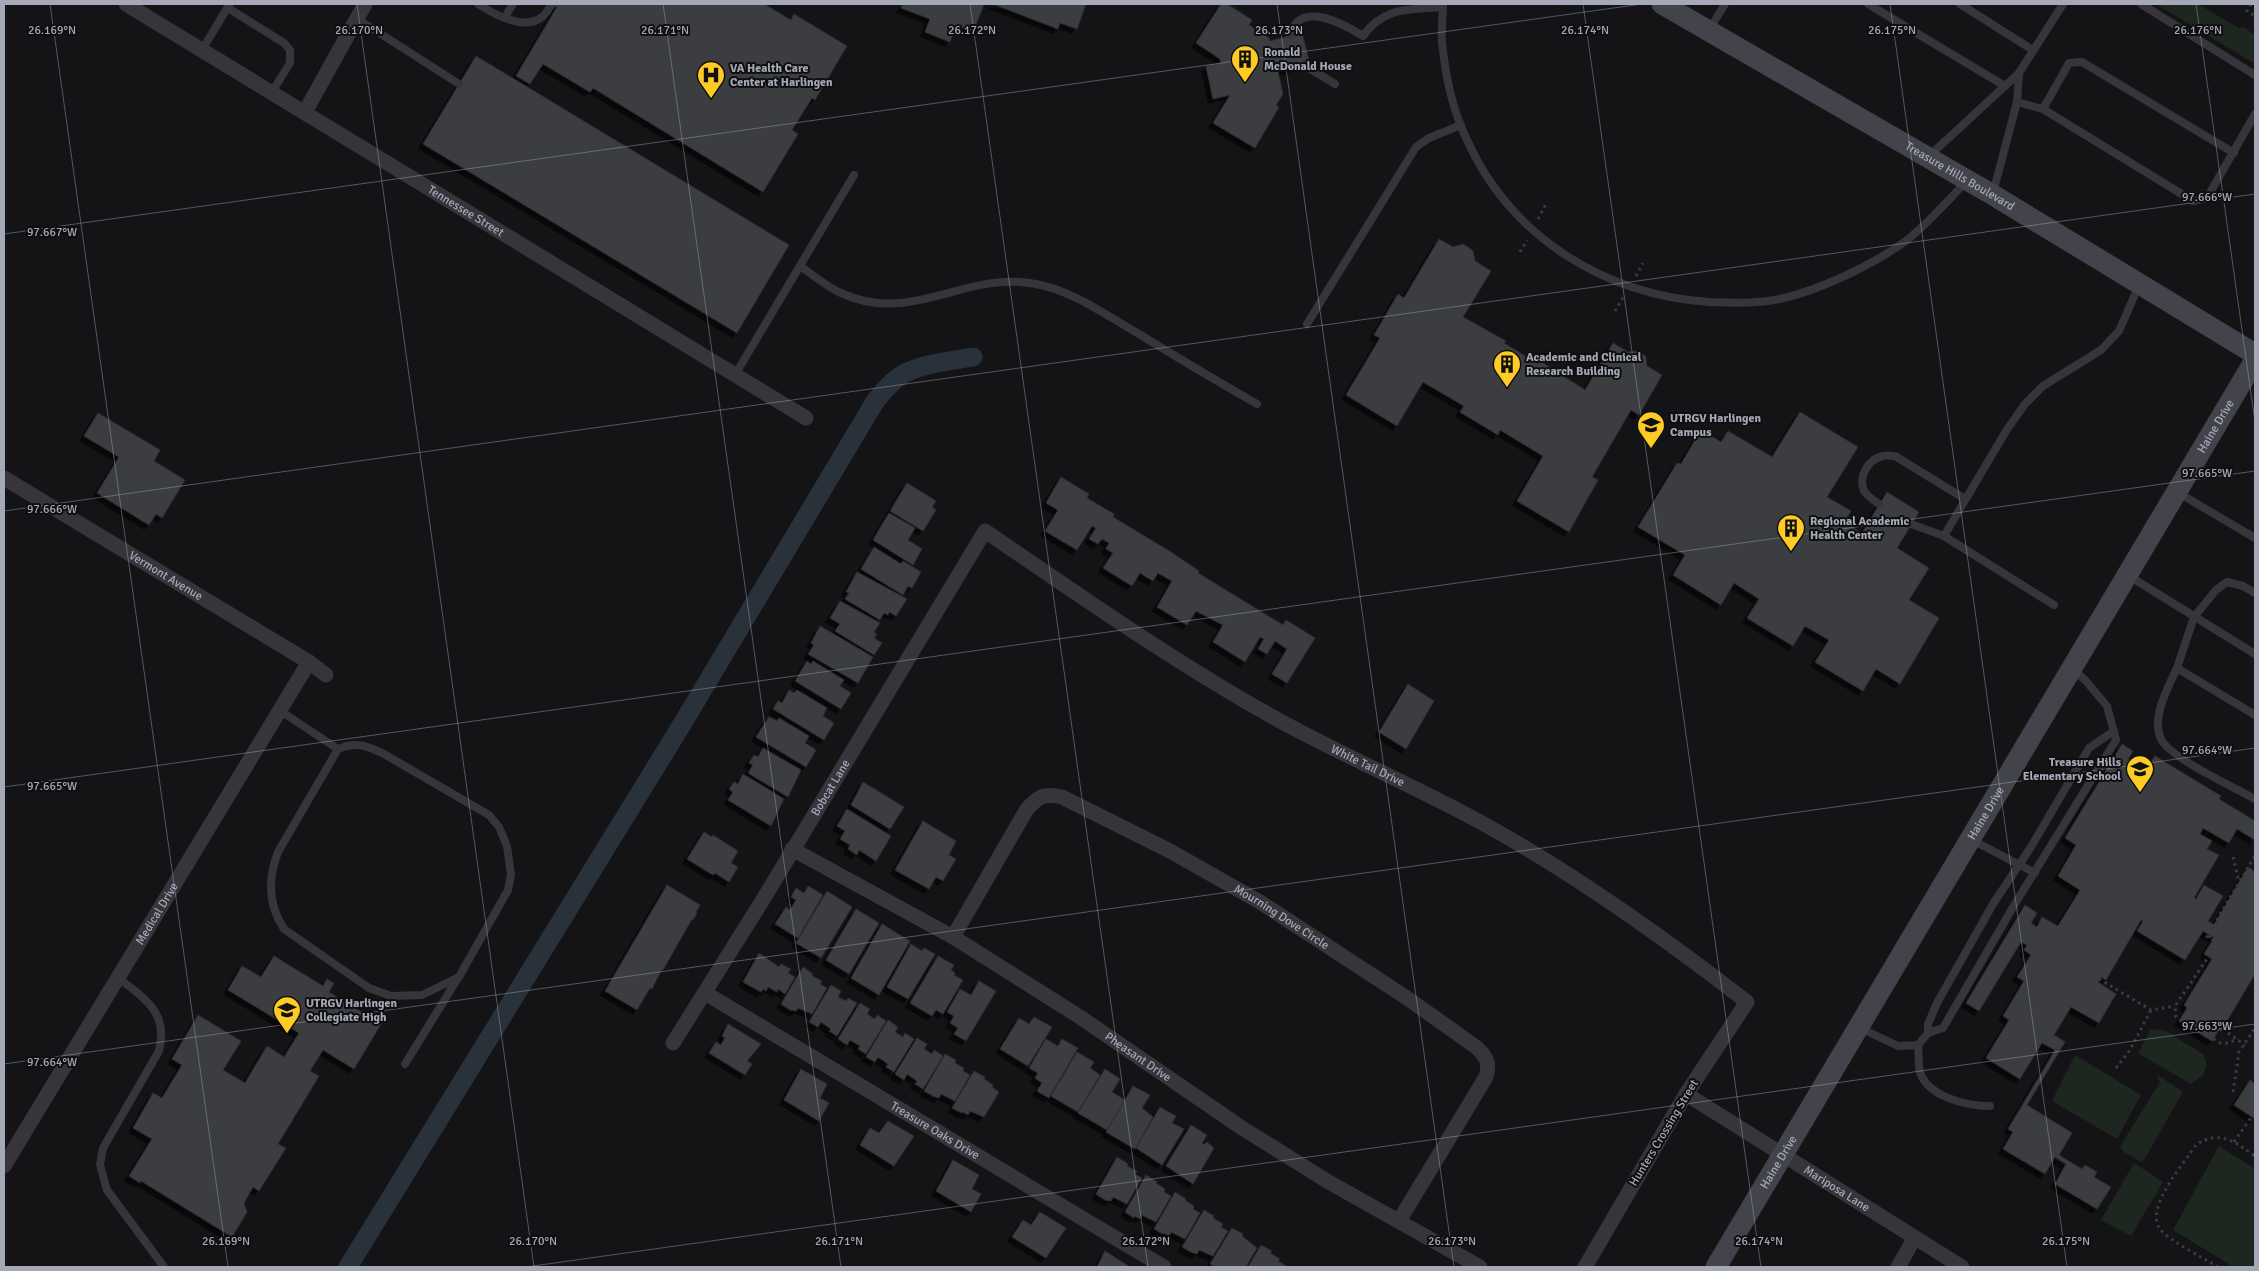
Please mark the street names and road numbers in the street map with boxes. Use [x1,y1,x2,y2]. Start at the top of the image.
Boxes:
street label: Treasure Hills Boulevard [1902,138,2017,214]
street label: Tennessee Street [425,182,507,240]
street label: Haine Drive [2194,397,2237,456]
street label: Vermont Avenue [126,548,205,604]
street label: White Tail Drive [1328,741,1407,790]
street label: Bobcat Lane [808,757,853,819]
street label: Haine Drive [1964,784,2007,843]
street label: Medical Drive [132,880,181,947]
street label: Mourning Dove Circle [1231,881,1332,953]
street label: Pheasant Drive [1102,1029,1174,1085]
street label: Hunters Crossing Street [1626,1077,1702,1189]
street label: Treasure Oaks Drive [888,1098,982,1163]
street label: Haine Drive [1757,1133,1800,1192]
street label: Mariposa Lane [1801,1162,1873,1215]

